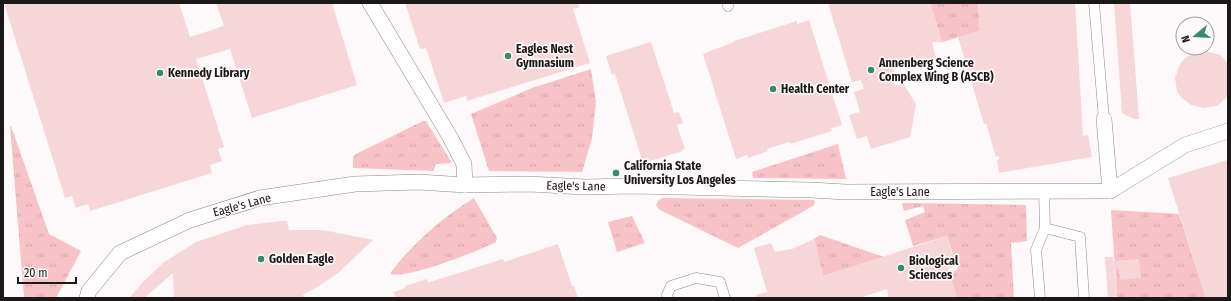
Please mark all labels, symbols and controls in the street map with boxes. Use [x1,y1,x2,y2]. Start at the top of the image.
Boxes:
north arrow [1175,16,1215,56]
text: N [1179,34,1193,44]
place label: Eagles Nest Gymnasium [516,42,574,70]
marker: Eagles Nest Gymnasium [503,51,513,61]
place label: Annenberg Science Complex Wing B (ASCB) [878,56,994,84]
marker: Annenberg Science Complex Wing B (ASCB) [866,65,876,75]
place label: Kennedy Library [168,66,250,80]
marker: Kennedy Library [155,68,165,78]
place label: Health Center [781,82,850,96]
marker: Health Center [768,84,778,94]
place label: California State University Los Angeles [624,159,736,187]
marker: California State University Los Angeles [611,168,621,178]
street label: Eagle's Lane [546,178,606,194]
street label: Eagle's Lane [870,185,930,199]
street label: Eagle's Lane [211,191,273,219]
place label: Golden Eagle [269,252,334,266]
marker: Golden Eagle [256,254,266,264]
place label: Biological Sciences [909,254,959,282]
scale bar [18,259,76,285]
marker: Biological Sciences [896,263,906,273]
text: 20 m [24,266,48,280]

